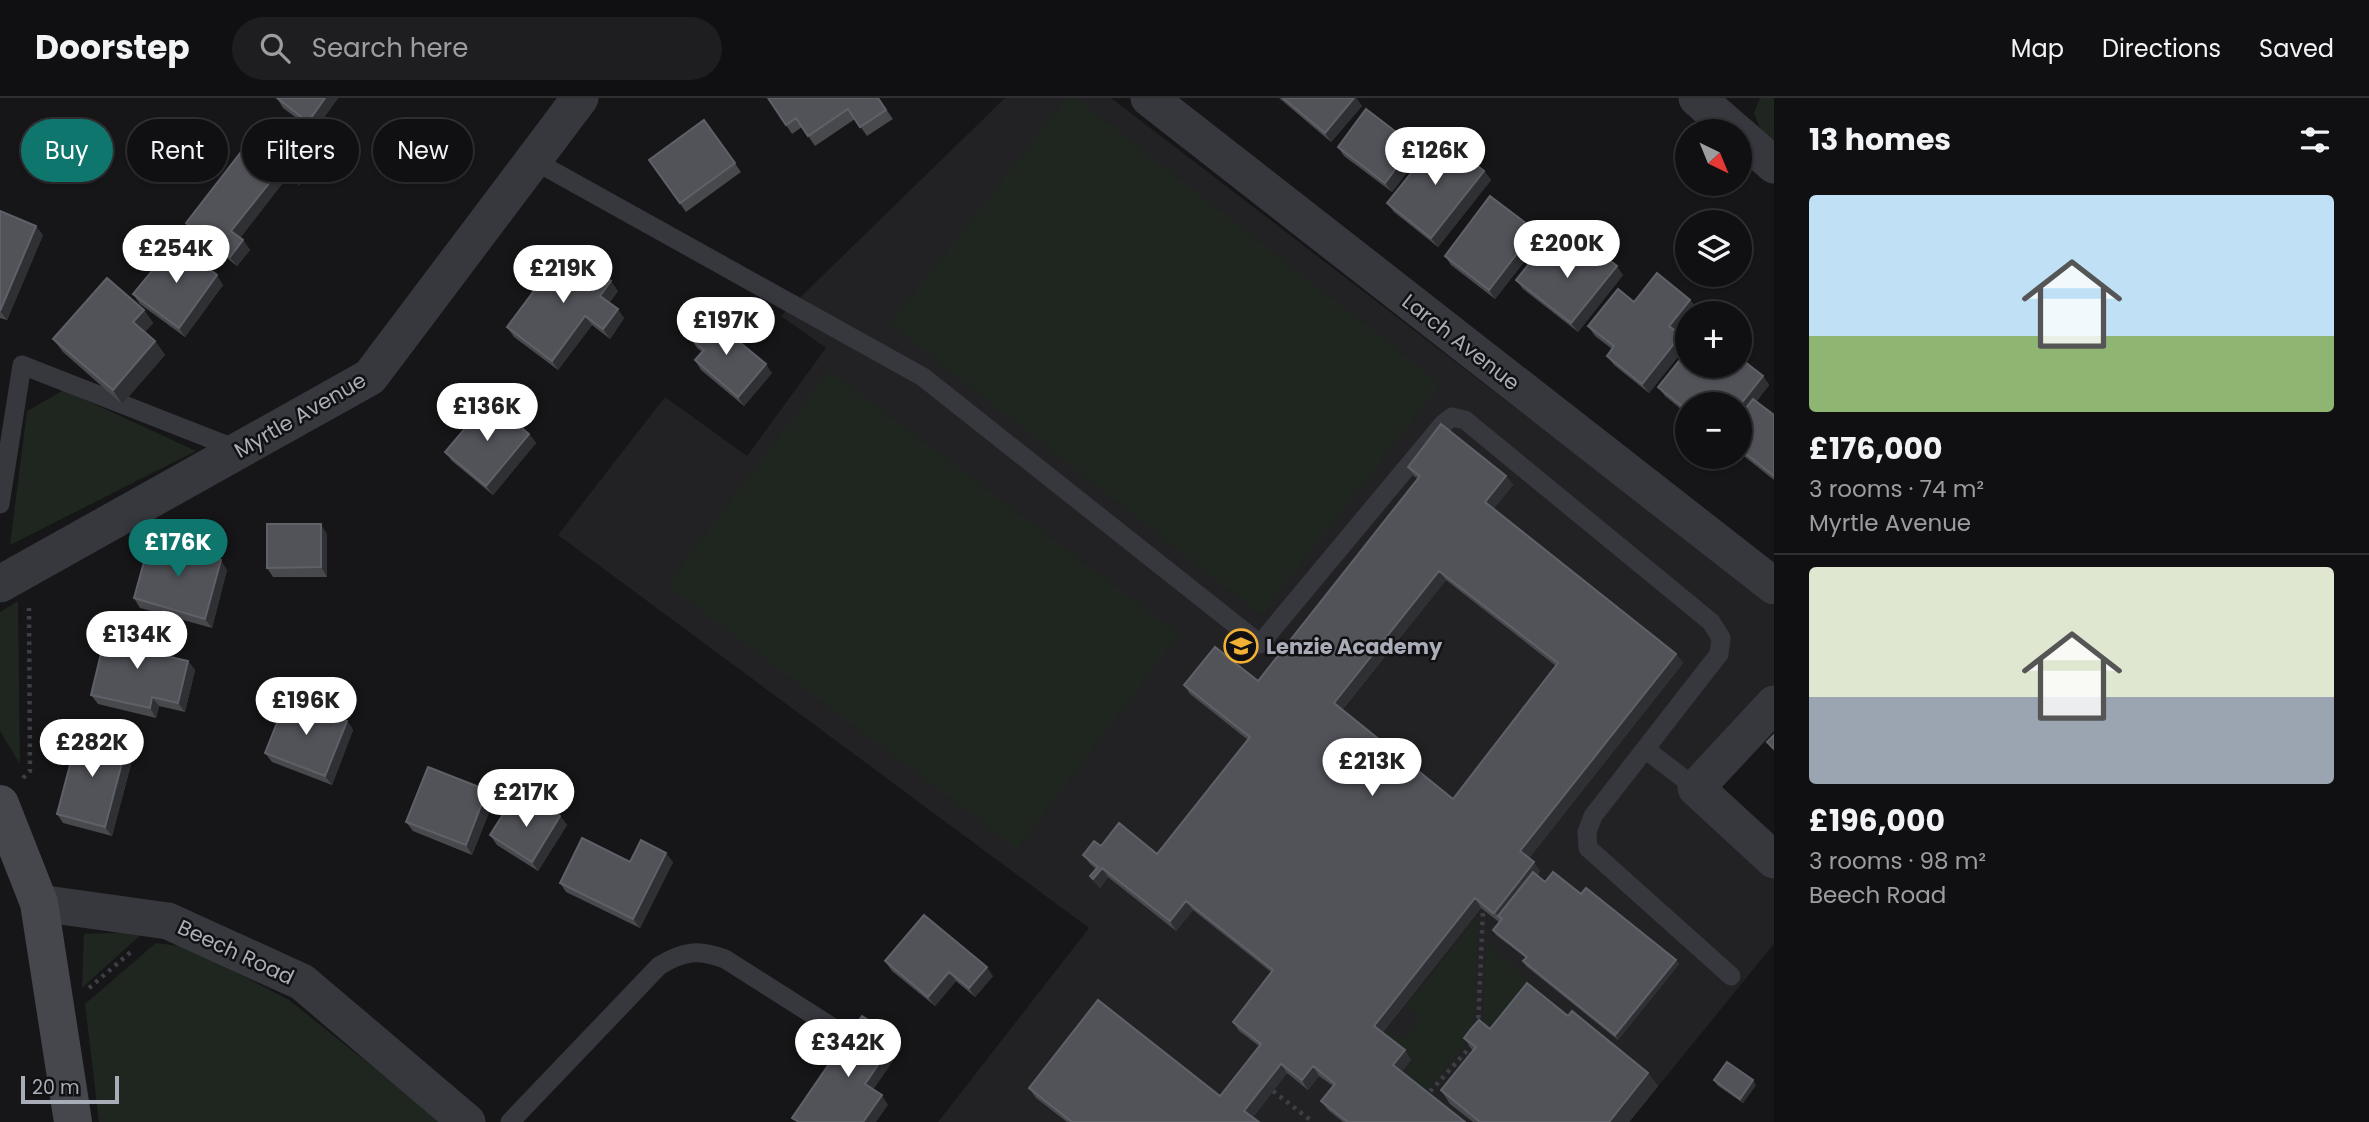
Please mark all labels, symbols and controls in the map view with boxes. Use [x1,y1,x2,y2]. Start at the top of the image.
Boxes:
search box [232,17,722,80]
text: Doorstep [35,24,190,71]
icon: search [256,29,294,67]
text: Search here [312,30,468,66]
text: Map [2011,32,2064,65]
text: Directions [2102,32,2221,65]
text: Saved [2259,32,2334,65]
text: 13 homes [1809,118,1951,161]
chip: Buy [21,119,113,182]
chip: Rent [127,119,228,182]
chip: Filters [242,119,359,182]
chip: New [373,119,473,182]
north arrow [1675,119,1752,196]
map controls [1675,119,1752,469]
icon: filters [2296,121,2334,159]
pin: £126K [1386,127,1484,187]
text: £126K [1401,134,1469,166]
button: layers [1675,210,1752,287]
pin: £200K [1518,220,1616,280]
pin: £254K [127,226,225,285]
text: £200K [1530,227,1604,259]
text: £254K [139,232,213,264]
icon: home [2009,241,2135,367]
pin: £219K [514,246,612,305]
text: £219K [529,252,597,284]
street label: Larch Avenue [1396,287,1526,397]
pin: £197K [677,298,775,357]
button: + [1675,301,1752,378]
text: £197K [693,304,759,336]
street label: Myrtle Avenue [229,365,371,465]
pin: £136K [438,384,536,443]
text: £136K [453,390,521,422]
button: − [1675,392,1752,469]
text: £176,000 [1809,427,1943,470]
text: 3 rooms · 74 m² [1809,473,1984,505]
text: Myrtle Avenue [1809,507,1971,539]
pin: £176K [129,519,227,579]
text: £176K [145,526,211,558]
pin: £134K [88,612,186,671]
icon: home [2009,613,2135,739]
text: £134K [102,618,172,650]
school or university icon: Lenzie Academy [1222,627,1260,665]
place label: Lenzie Academy [1266,632,1443,661]
pin: £196K [257,678,355,737]
text: £196K [272,684,340,716]
pin: £282K [43,720,141,779]
text: £282K [56,726,128,758]
pin: £213K [1323,738,1421,798]
text: £213K [1339,745,1405,777]
pin: £217K [477,770,575,829]
text: £217K [493,776,559,808]
text: £196,000 [1809,799,1945,842]
text: 3 rooms · 98 m² [1809,845,1986,877]
text: Beech Road [1809,879,1946,911]
street label: Beech Road [173,912,299,992]
pin: £342K [799,1020,897,1079]
text: £342K [811,1026,885,1058]
scale bar [21,1073,119,1105]
text: 20 m [32,1074,80,1101]

